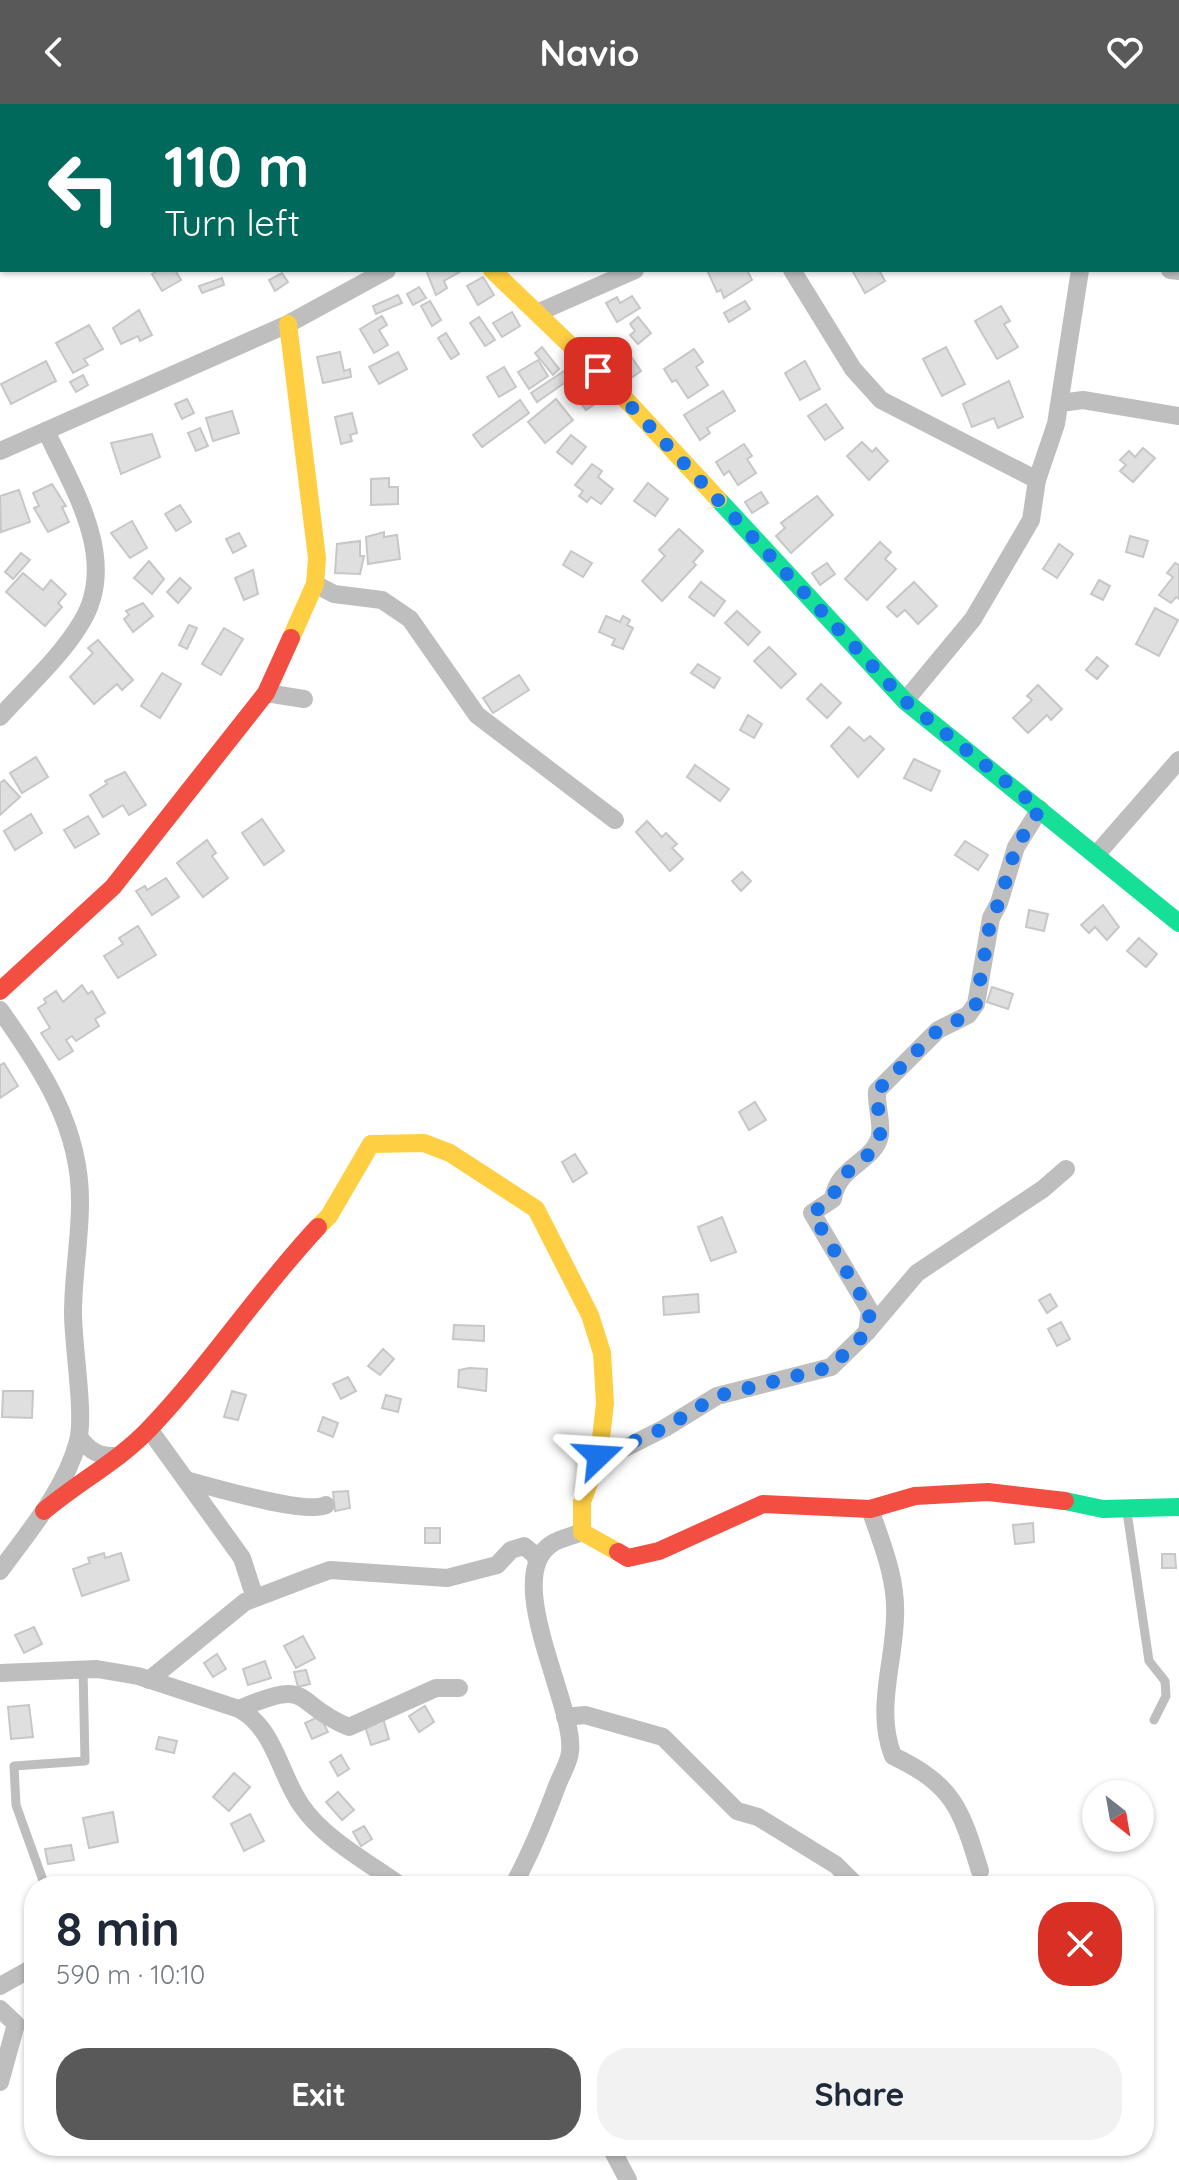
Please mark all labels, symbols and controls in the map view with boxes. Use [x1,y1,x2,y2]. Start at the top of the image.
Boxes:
icon: back [32,30,76,74]
text: Navio [540,30,639,75]
icon: heart [1103,30,1147,74]
text: 110 m [164,131,309,201]
icon: left [32,136,136,240]
text: Turn left [164,200,300,245]
pin [564,337,632,405]
icon: arrive [576,349,620,393]
position arrow [557,1414,641,1498]
north arrow [1082,1780,1154,1852]
map controls [1082,1780,1154,1852]
text: 8 min [56,1898,180,1958]
button: close [1038,1902,1122,1986]
text: 590 m · 10:10 [56,1958,205,1991]
button: Exit [56,2048,581,2140]
button: Share [597,2048,1122,2140]

